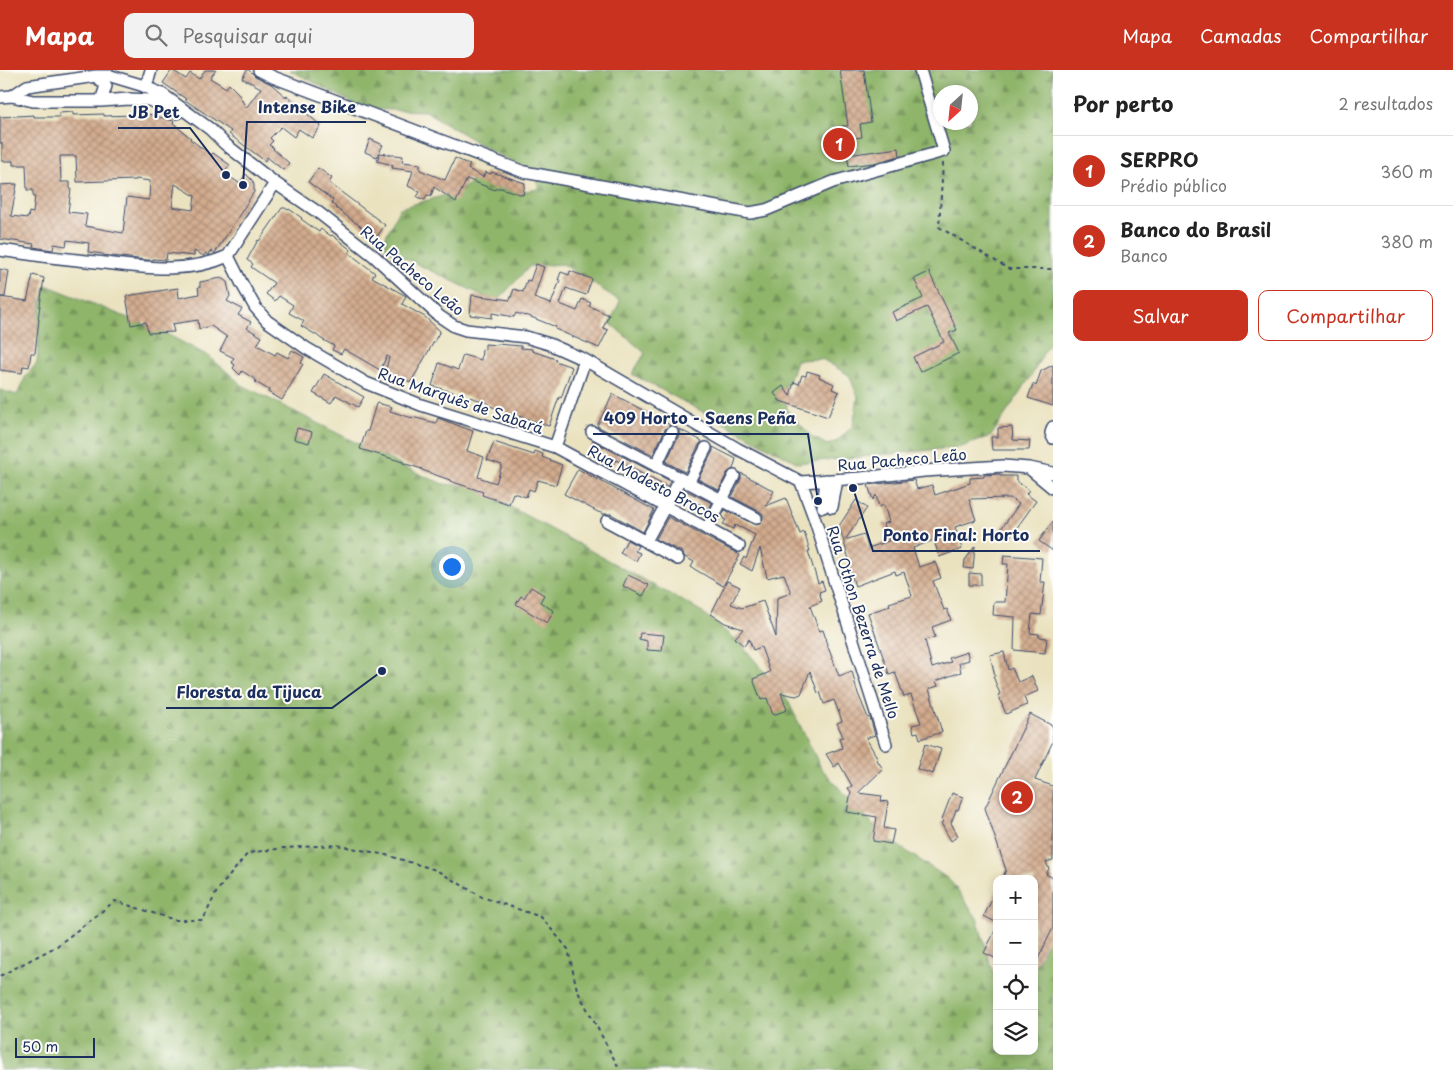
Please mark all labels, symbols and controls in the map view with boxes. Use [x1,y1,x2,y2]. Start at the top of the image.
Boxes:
search box [124,13,474,58]
text: Mapa [25,17,94,53]
icon: search [142,21,170,49]
text: Pesquisar aqui [182,21,313,49]
text: Mapa [1122,22,1172,49]
text: Camadas [1200,22,1282,49]
text: Compartilhar [1310,22,1428,49]
north arrow [933,85,978,130]
text: Por perto [1073,87,1173,119]
callout: Intense Bike [247,91,366,122]
text: 2 resultados [1339,91,1433,115]
text: Intense Bike [258,94,357,118]
callout: JB Pet [118,97,190,128]
text: JB Pet [128,99,180,123]
pin: 1 [823,125,855,163]
text: SERPRO [1120,145,1198,173]
text: 1 [1085,159,1093,183]
text: 360 m [1381,159,1433,183]
text: Prédio público [1120,173,1227,197]
text: Banco do Brasil [1120,215,1271,243]
street label: Rua Pacheco Leão [356,220,470,320]
text: 2 [1083,229,1095,253]
text: 380 m [1381,229,1433,253]
text: Banco [1120,243,1168,267]
button: Salvar [1073,290,1248,341]
button: Compartilhar [1258,290,1433,341]
street label: Rua Marquês de Sabará [375,361,547,439]
callout: 409 Horto - Saens Peña [593,403,808,434]
text: 409 Horto - Saens Peña [604,405,797,429]
street label: Rua Modesto Brocos [584,438,724,528]
street label: Rua Pacheco Leão [837,442,967,476]
callout: Ponto Final: Horto [873,520,1040,551]
street label: Rua Othon Bezerra de Mello [822,522,906,722]
text: Ponto Final: Horto [883,522,1029,546]
your location [439,554,465,580]
callout: Floresta da Tijuca [166,677,332,708]
text: Floresta da Tijuca [176,679,322,703]
pin: 2 [1001,778,1033,816]
map controls [993,875,1038,1055]
button: + [993,875,1038,920]
button: − [993,920,1038,965]
button: locate [993,965,1038,1010]
button: layers [993,1010,1038,1055]
scale bar [15,1035,95,1058]
text: 50 m [22,1036,58,1057]

